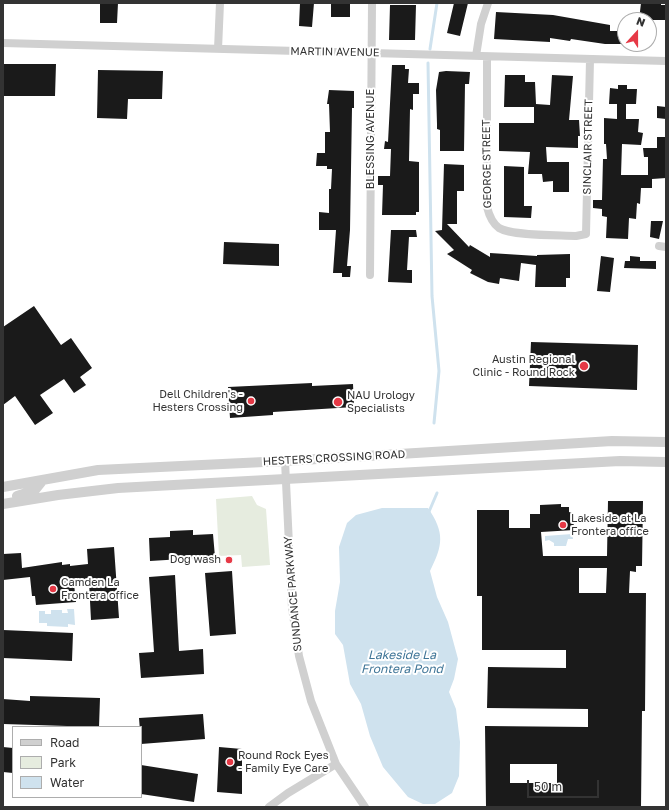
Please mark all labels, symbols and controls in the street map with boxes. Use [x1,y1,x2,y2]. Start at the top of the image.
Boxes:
north arrow [617,12,657,52]
text: N [635,14,647,29]
street label: MARTIN AVENUE [290,45,380,59]
street label: BLESSING AVENUE [364,89,378,189]
street label: SINCLAIR STREET [581,99,595,195]
street label: GEORGE STREET [480,119,494,209]
place label: Austin Regional Clinic - Round Rock [473,353,575,379]
marker: Austin Regional Clinic - Round Rock [578,360,590,372]
place label: Dell Children's - Hesters Crossing [152,388,243,414]
place label: NAU Urology Specialists [347,389,415,415]
marker: Dell Children's - Hesters Crossing [246,396,256,406]
marker: NAU Urology Specialists [332,396,344,408]
street label: HESTERS CROSSING ROAD [262,448,406,468]
place label: Lakeside at La Frontera office [571,512,649,538]
marker: Lakeside at La Frontera office [558,520,568,530]
street label: SUNDANCE PARKWAY [281,536,305,652]
place label: Dog wash [170,553,221,567]
marker: Dog wash [224,555,234,565]
place label: Camden La Frontera office [61,576,139,602]
marker: Camden La Frontera office [48,584,58,594]
water label: Lakeside La Frontera Pond [361,648,443,676]
legend [12,726,142,798]
text: Road [50,735,79,750]
place label: Round Rock Eyes - Family Eye Care [238,749,329,775]
text: Park [50,755,76,770]
marker: Round Rock Eyes - Family Eye Care [225,757,235,767]
scale bar [529,772,601,798]
text: Water [50,775,84,790]
text: 50 m [534,779,562,794]

